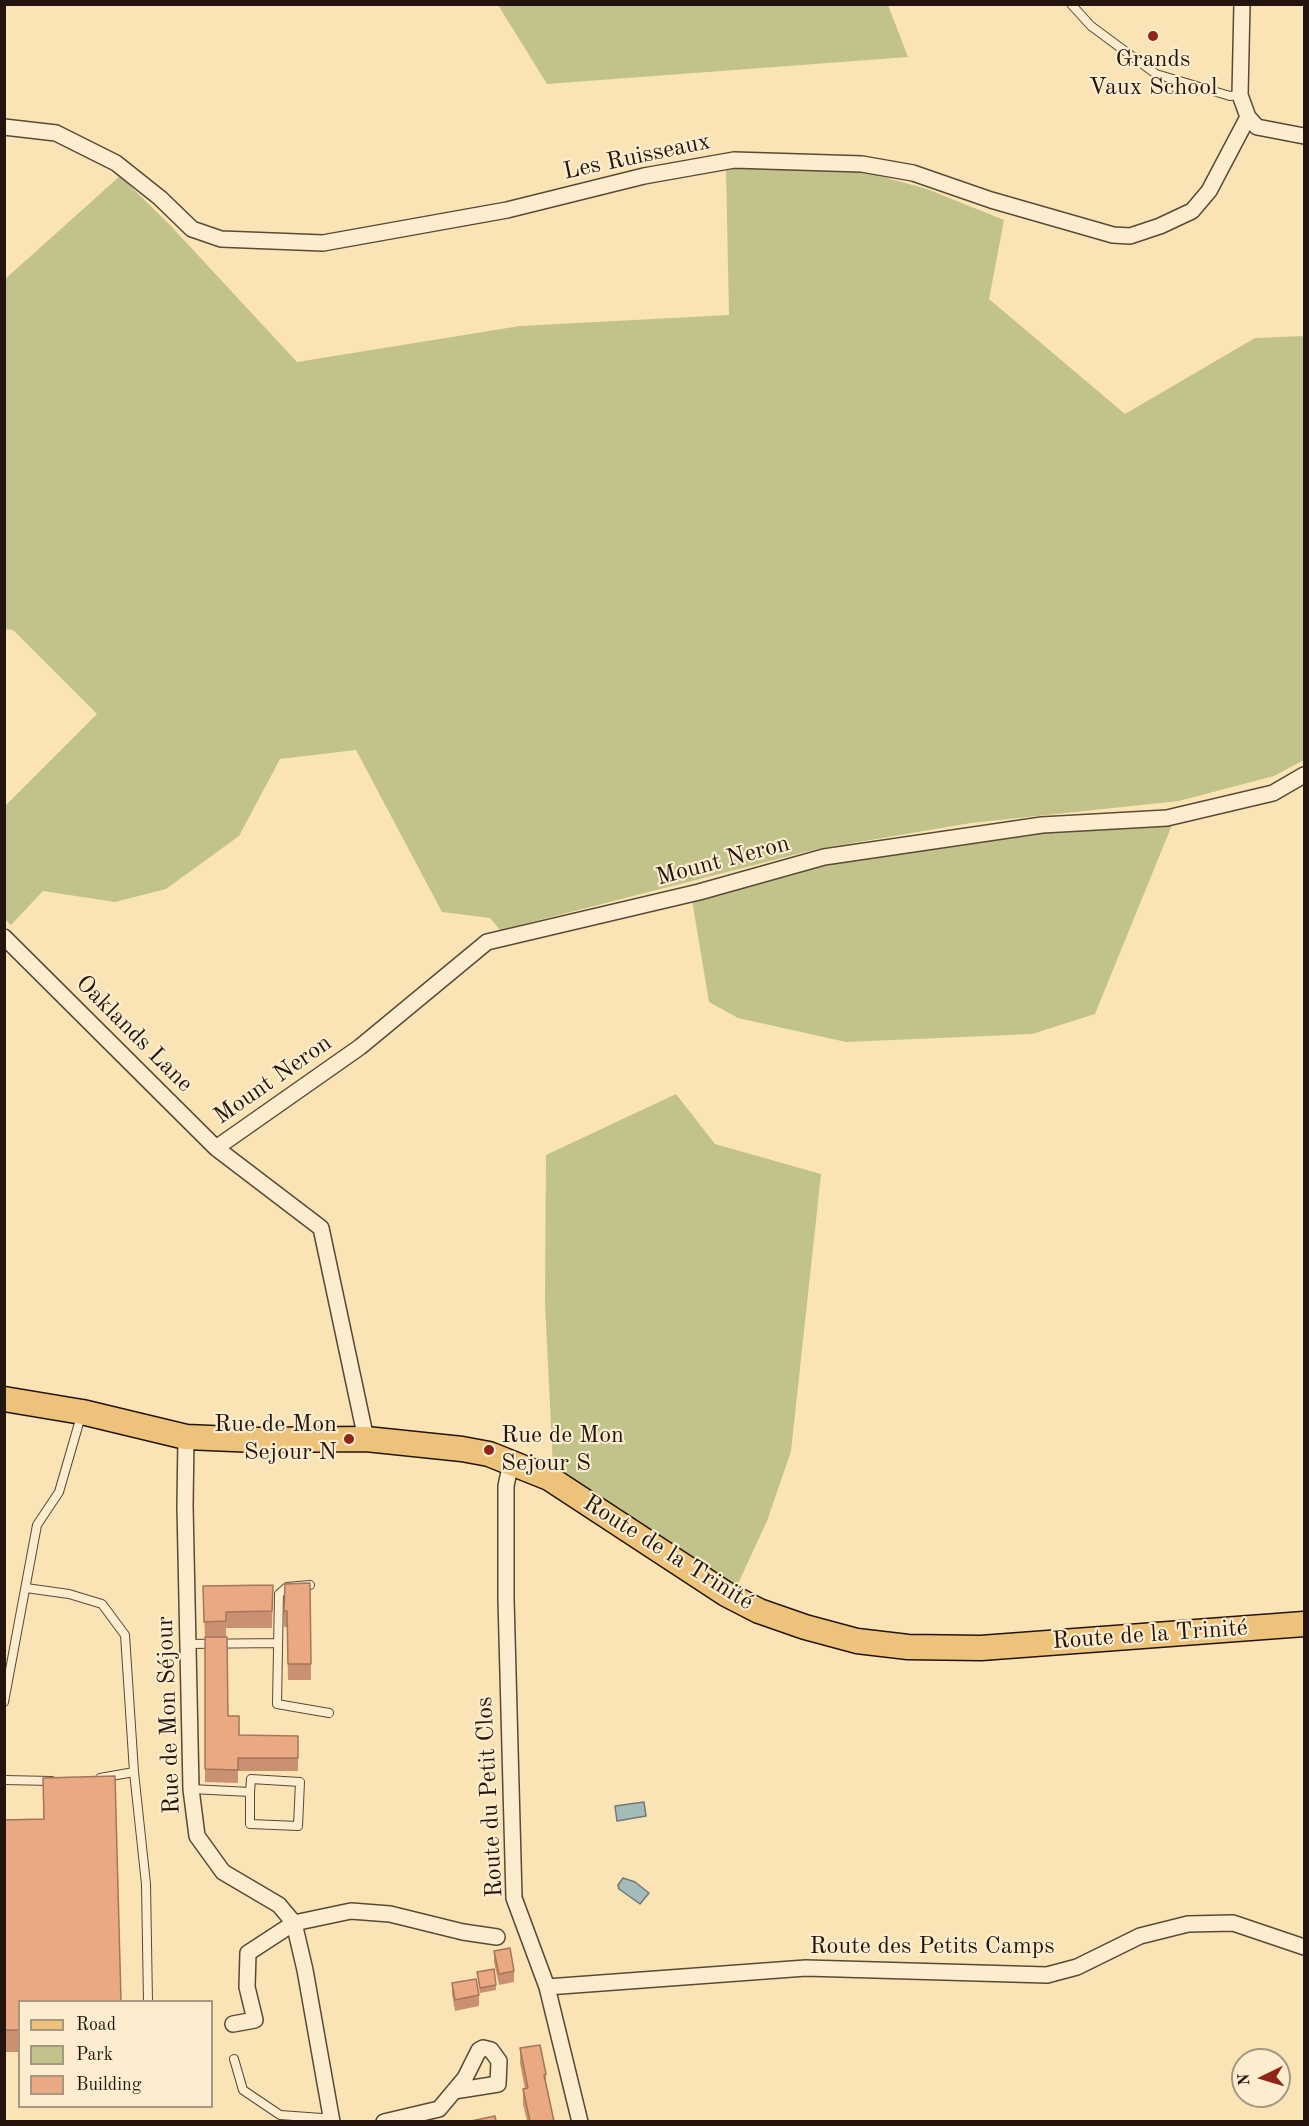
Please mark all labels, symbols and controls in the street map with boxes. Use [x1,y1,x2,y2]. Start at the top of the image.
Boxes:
marker: Grands Vaux School [1146,29,1160,43]
place label: Grands Vaux School [1088,46,1218,102]
street label: Les Ruisseaux [561,127,713,187]
street label: Mount Neron [653,829,793,893]
street label: Oaklands Lane [69,969,199,1099]
street label: Mount Neron [209,1029,337,1131]
place label: Rue de Mon Sejour N [214,1411,337,1467]
place label: Rue de Mon Sejour S [501,1422,624,1478]
marker: Rue de Mon Sejour N [342,1432,356,1446]
marker: Rue de Mon Sejour S [482,1443,496,1457]
street label: Route de la Trinité [577,1489,759,1617]
street label: Route de la Trinité [1051,1614,1249,1656]
street label: Rue de Mon Séjour [151,1616,187,1814]
street label: Route du Petit Clos [470,1696,510,1898]
street label: Route des Petits Camps [809,1933,1055,1961]
legend [18,2000,213,2108]
text: Road [76,2016,116,2034]
text: Park [76,2046,113,2064]
north arrow [1231,2048,1291,2108]
text: N [1237,2073,1254,2086]
text: Building [76,2076,141,2094]

